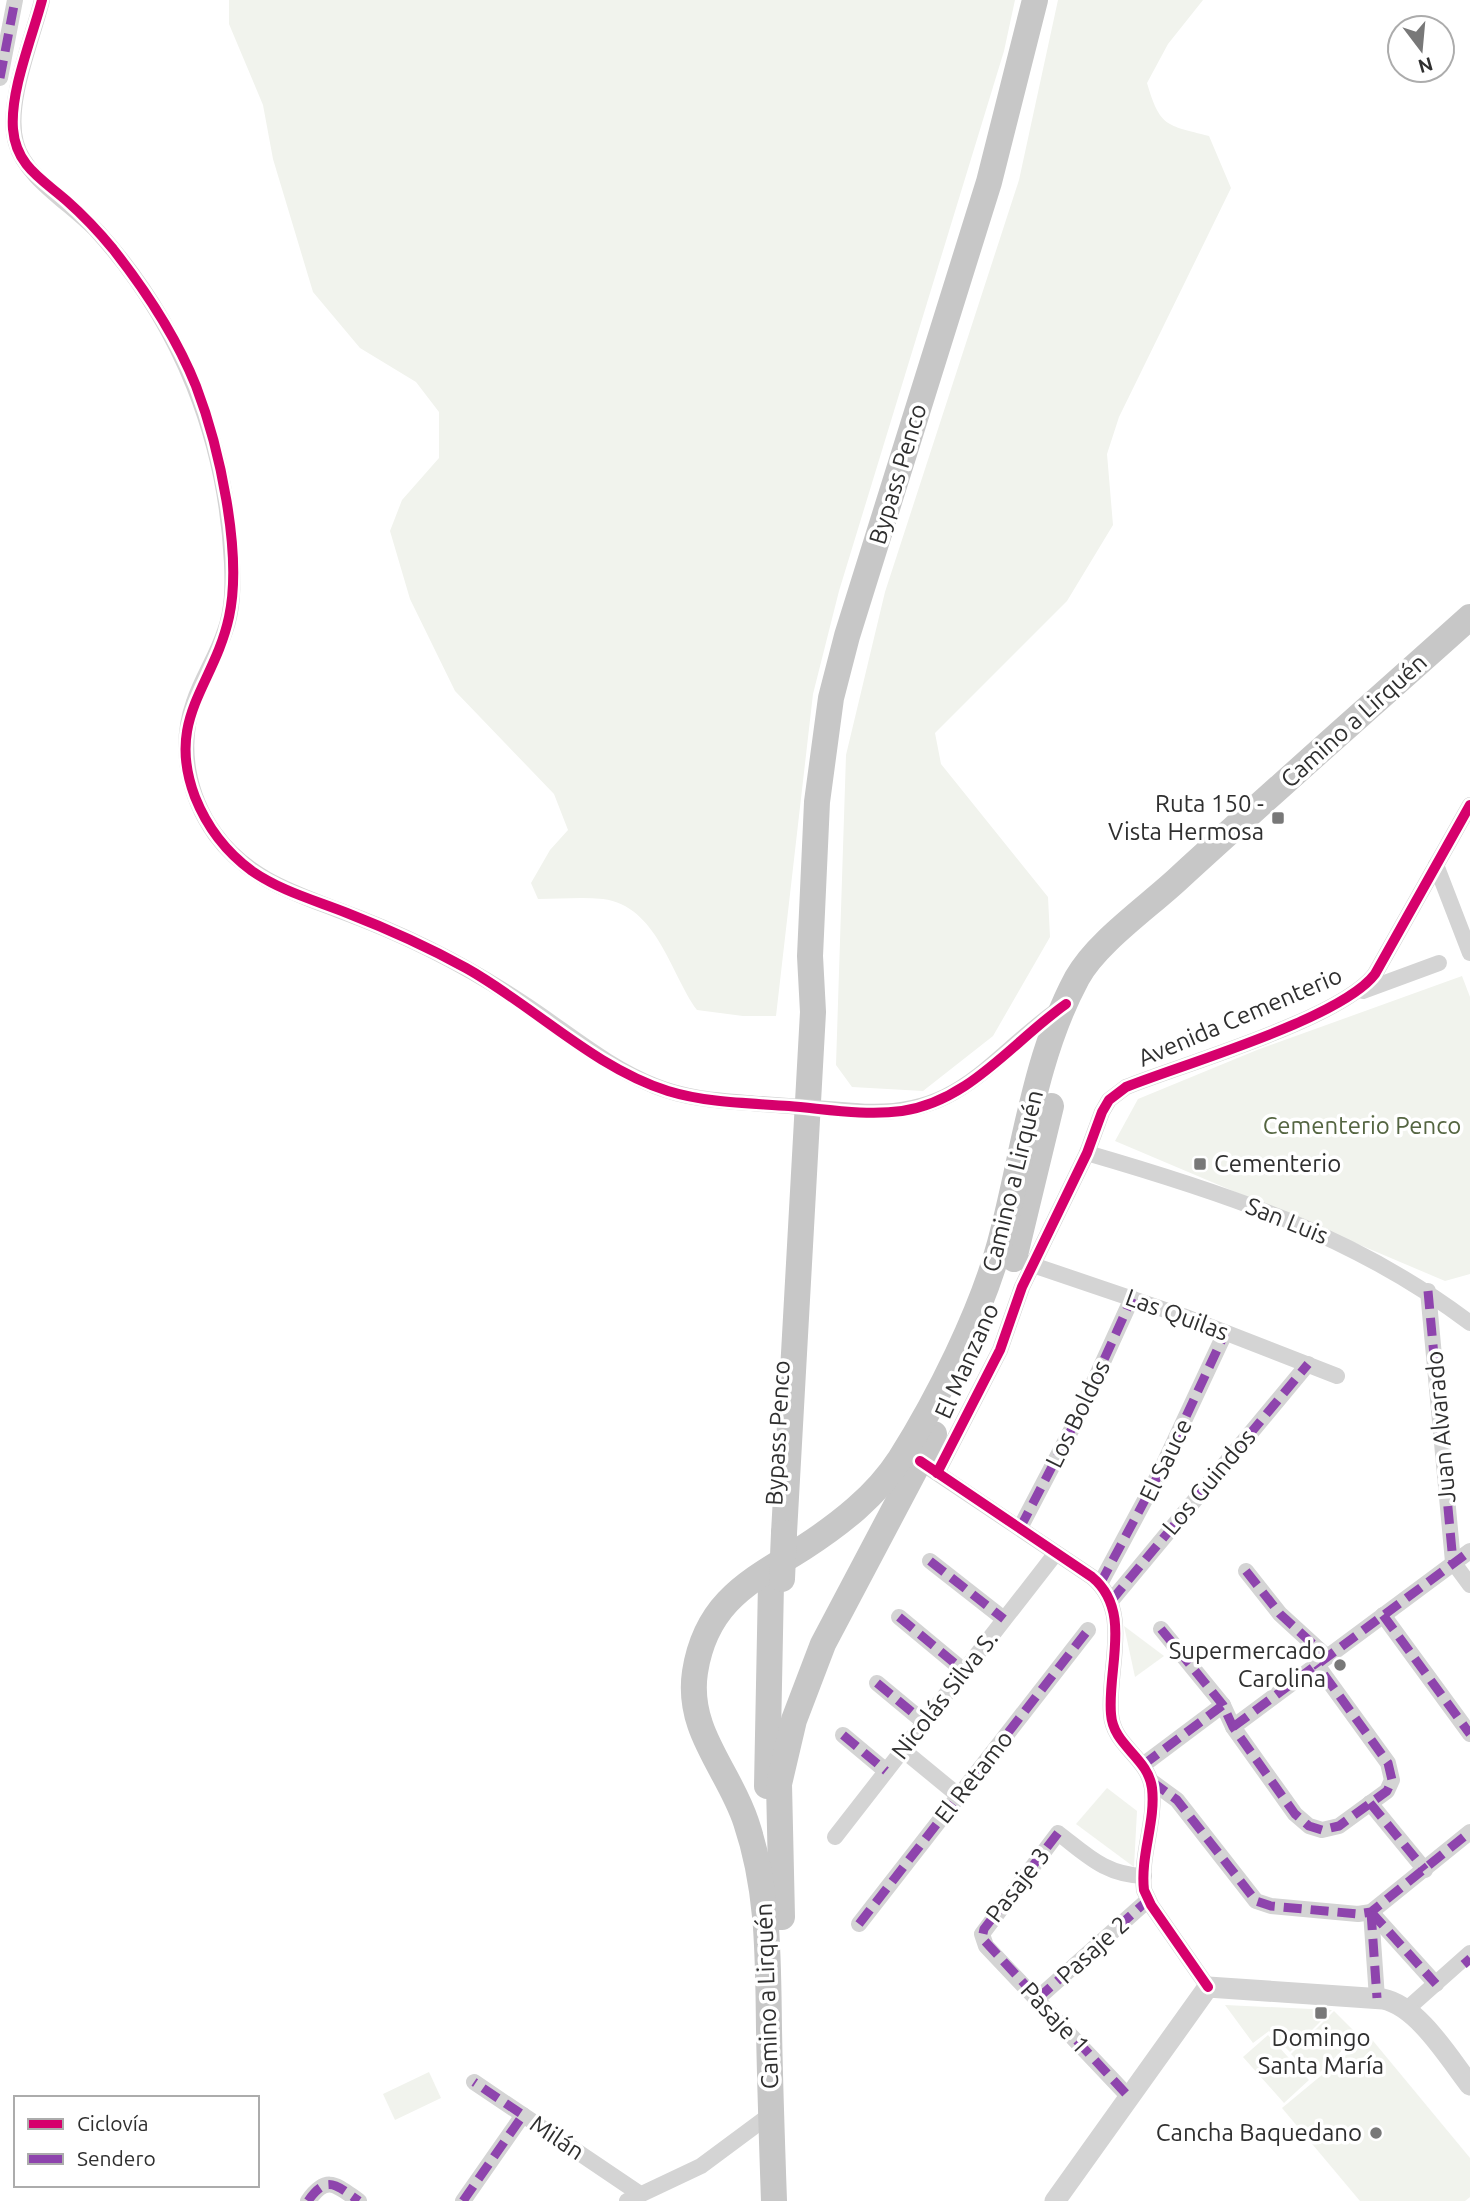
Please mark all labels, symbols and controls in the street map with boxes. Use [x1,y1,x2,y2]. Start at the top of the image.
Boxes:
north arrow [1386,14,1456,84]
text: N [1416,53,1436,78]
street label: Bypass Penco [863,400,932,547]
street label: Camino a Lirquén [1275,648,1432,793]
place label: Ruta 150 - Vista Hermosa [1108,790,1264,845]
marker: Ruta 150 - Vista Hermosa [1270,810,1286,826]
street label: Avenida Cementerio [1134,961,1346,1072]
street label: Camino a Lirquén [977,1087,1048,1275]
park label: Cementerio Penco [1263,1112,1461,1139]
place label: Cementerio [1214,1150,1341,1177]
marker: Cementerio [1192,1156,1208,1172]
street label: San Luis [1242,1192,1332,1249]
street label: Las Quilas [1122,1283,1232,1346]
street label: El Manzano [929,1299,1004,1423]
street label: Juan Alvarado [1420,1350,1461,1504]
street label: Los Boldos [1040,1356,1115,1472]
street label: Bypass Penco [760,1360,795,1506]
street label: El Sauce [1134,1414,1197,1505]
street label: Los Guindos [1157,1423,1261,1540]
street label: Nicolás Silva S. [886,1625,1003,1764]
place label: Supermercado Carolina [1169,1637,1326,1692]
marker: Supermercado Carolina [1332,1657,1348,1673]
street label: El Retamo [929,1725,1018,1828]
street label: Pasaje 3 [980,1842,1055,1927]
street label: Camino a Lirquén [750,1902,783,2090]
street label: Pasaje 2 [1051,1910,1134,1989]
street label: Pasaje 1 [1016,1977,1095,2059]
marker: Domingo Santa María [1313,2005,1329,2021]
place label: Domingo Santa María [1258,2024,1384,2079]
legend [14,2096,259,2187]
street label: Milán [525,2110,589,2165]
text: Ciclovía [77,2111,149,2135]
place label: Cancha Baquedano [1156,2119,1362,2146]
marker: Cancha Baquedano [1368,2125,1384,2141]
text: Sendero [77,2146,156,2170]

